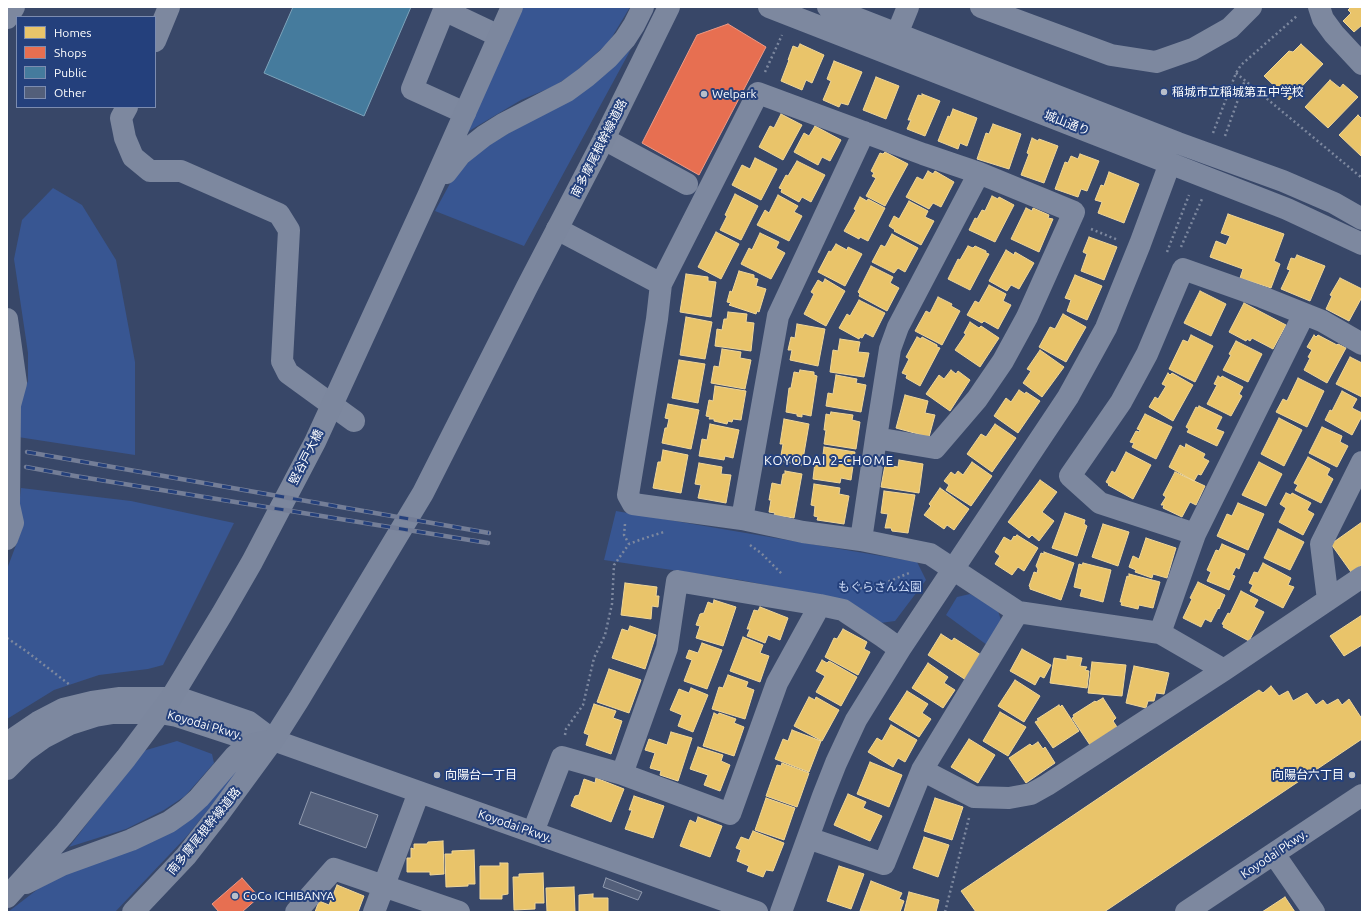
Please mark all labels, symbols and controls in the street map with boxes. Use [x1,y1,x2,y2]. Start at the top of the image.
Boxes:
legend [16,16,156,108]
text: Homes [54,26,92,39]
text: Shops [54,46,86,59]
text: Public [54,66,87,79]
place label: 稲城市立稲城第五中学校 [1172,85,1304,99]
text: Other [54,86,86,99]
place label: Welpark [712,87,756,101]
marker: 稲城市立稲城第五中学校 [1159,87,1169,97]
marker: Welpark [699,89,709,99]
street label: 南多摩尾根幹線道路 [568,97,630,199]
street label: 城山通り [1042,108,1092,138]
street label: 竪谷戸大橋 [286,427,326,487]
district label: KOYODAI 2-CHOME [764,453,894,469]
park label: もぐらさん公園 [838,580,922,594]
street label: Koyodai Pkwy. [166,707,244,743]
place label: 向陽台一丁目 [445,768,517,782]
place label: 向陽台六丁目 [1272,768,1344,782]
marker: 向陽台一丁目 [432,770,442,780]
marker: 向陽台六丁目 [1347,770,1357,780]
street label: 南多摩尾根幹線道路 [164,785,244,877]
street label: Koyodai Pkwy. [476,807,554,845]
street label: Koyodai Pkwy. [1238,826,1310,882]
place label: CoCo ICHIBANYA [243,889,334,903]
marker: CoCo ICHIBANYA [230,891,240,901]

